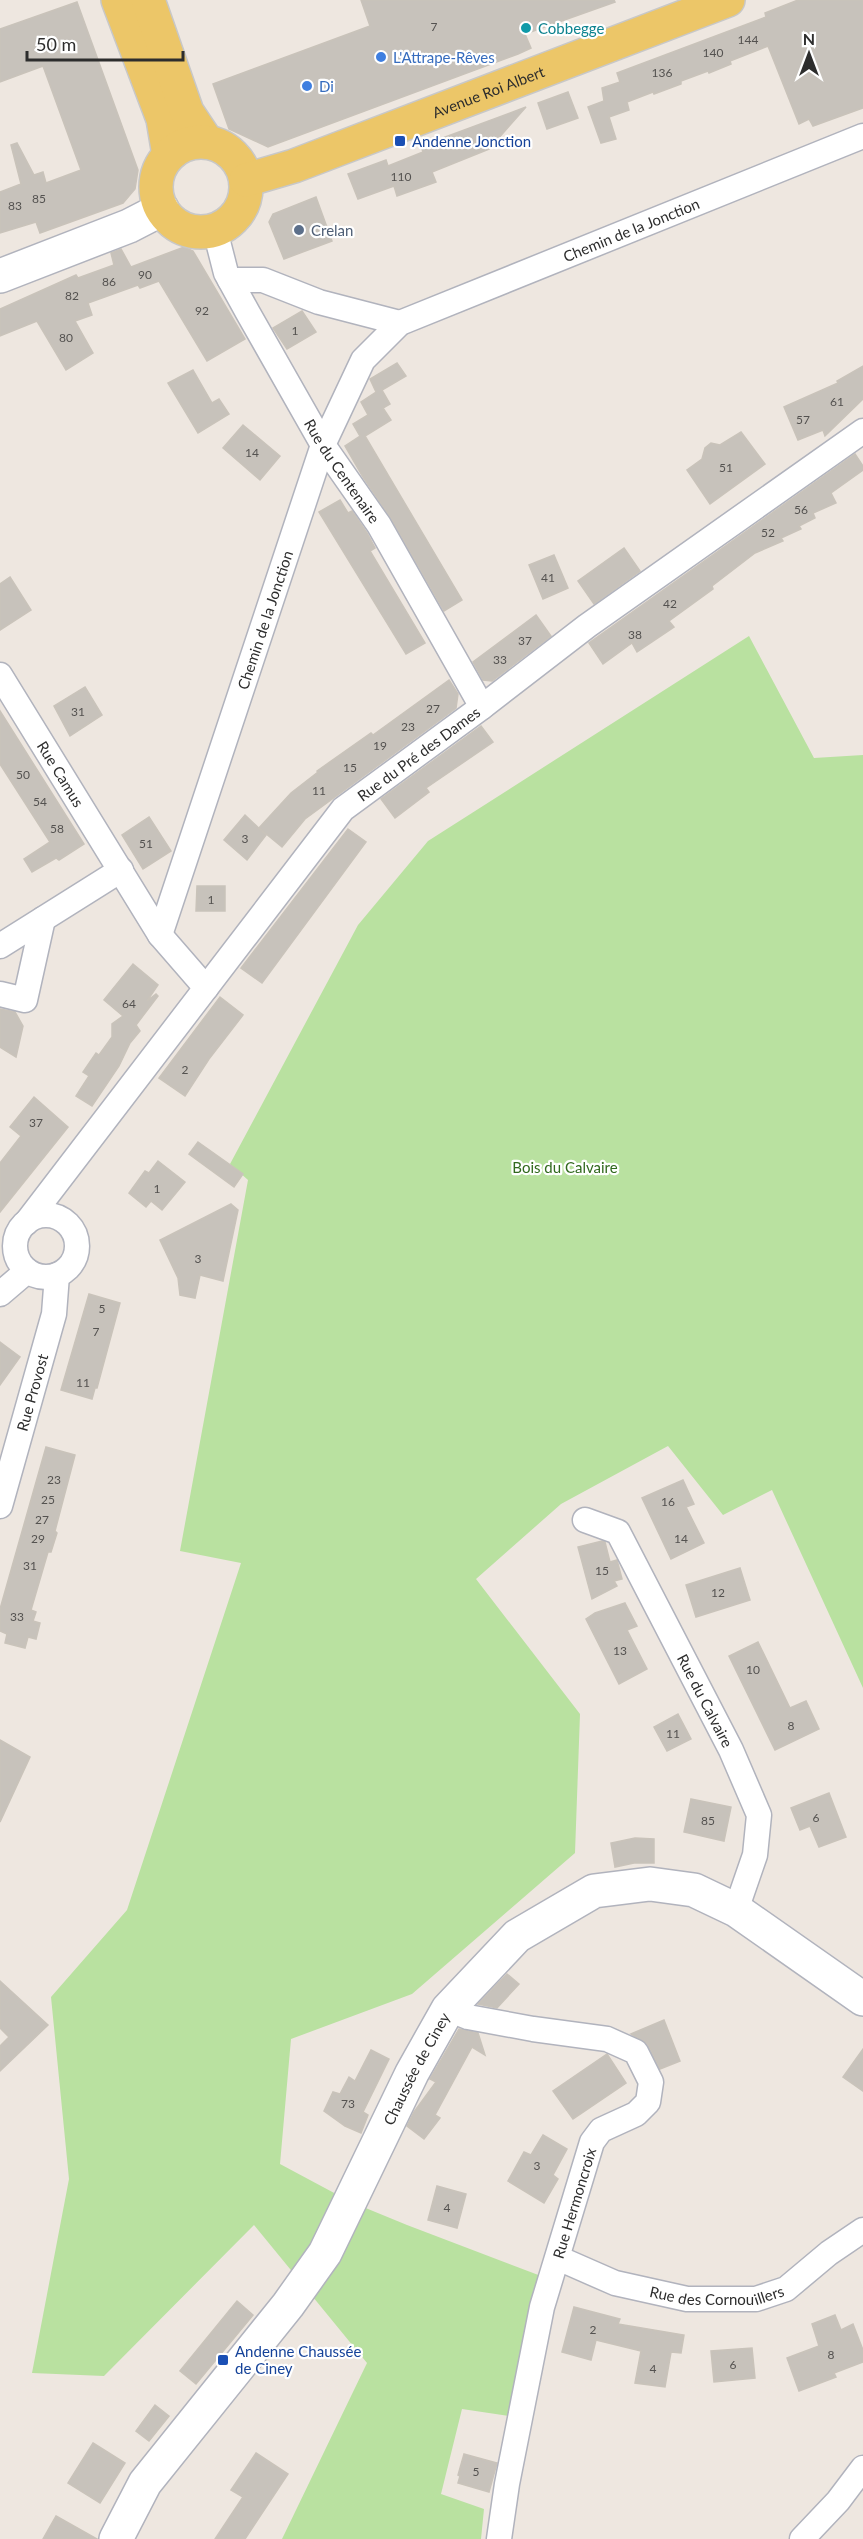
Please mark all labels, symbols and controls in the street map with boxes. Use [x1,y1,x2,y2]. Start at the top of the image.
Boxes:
house number: 7 [431,19,438,34]
place label: Cobbegge [538,19,605,37]
marker: Cobbegge [519,21,533,35]
scale bar [27,24,183,62]
north arrow [779,24,839,84]
text: N [803,29,815,48]
house number: 144 [738,32,758,47]
text: 50 m [36,33,76,55]
house number: 140 [703,45,723,60]
place label: L'Attrape-Rêves [393,48,495,66]
marker: L'Attrape-Rêves [374,50,388,64]
street label: Avenue Roi Albert [430,62,548,121]
house number: 136 [652,65,672,80]
place label: Di [319,77,334,95]
marker: Di [300,79,314,93]
place label: Andenne Jonction [412,132,531,150]
marker: Andenne Jonction [393,134,407,148]
house number: 110 [391,169,411,184]
house number: 85 [32,191,46,206]
street label: Chemin de la Jonction [560,194,702,265]
house number: 83 [8,198,22,213]
place label: Crelan [311,221,353,239]
marker: Crelan [292,223,306,237]
house number: 90 [138,267,152,282]
house number: 86 [102,274,116,289]
house number: 82 [65,288,79,303]
house number: 92 [195,303,209,318]
house number: 1 [292,323,299,338]
house number: 80 [59,330,73,345]
house number: 61 [830,394,844,409]
house number: 57 [796,412,810,427]
street label: Rue du Centenaire [301,416,384,526]
house number: 14 [245,445,259,460]
house number: 51 [719,460,733,475]
house number: 56 [794,502,808,517]
house number: 52 [761,525,775,540]
street label: Chemin de la Jonction [233,548,296,692]
house number: 41 [541,570,555,585]
house number: 42 [663,596,677,611]
house number: 38 [628,627,642,642]
house number: 37 [518,633,532,648]
house number: 33 [493,652,507,667]
house number: 27 [426,701,440,716]
street label: Rue du Pré des Dames [354,703,483,805]
house number: 31 [71,704,85,719]
house number: 23 [401,719,415,734]
street label: Rue Camus [34,738,88,810]
house number: 19 [373,738,387,753]
house number: 15 [343,760,357,775]
house number: 50 [16,767,30,782]
house number: 11 [312,783,326,798]
house number: 54 [33,794,47,809]
house number: 58 [50,821,64,836]
house number: 3 [242,831,249,846]
house number: 51 [139,836,153,851]
house number: 1 [208,892,215,907]
house number: 64 [122,996,136,1011]
house number: 2 [182,1062,189,1077]
house number: 37 [29,1115,43,1130]
park label: Bois du Calvaire [512,1158,618,1176]
house number: 1 [154,1181,161,1196]
house number: 3 [195,1251,202,1266]
house number: 5 [99,1301,106,1316]
house number: 7 [93,1324,100,1339]
street label: Rue Provost [13,1351,52,1433]
house number: 11 [76,1375,90,1390]
house number: 23 [47,1472,61,1487]
house number: 25 [41,1492,55,1507]
house number: 16 [661,1494,675,1509]
house number: 27 [35,1512,49,1527]
house number: 29 [31,1531,45,1546]
house number: 14 [674,1531,688,1546]
house number: 31 [23,1558,37,1573]
house number: 15 [595,1563,609,1578]
house number: 12 [711,1585,725,1600]
house number: 33 [10,1609,24,1624]
house number: 13 [613,1643,627,1658]
street label: Rue du Calvaire [674,1651,737,1750]
house number: 10 [746,1662,760,1677]
house number: 8 [788,1718,795,1733]
house number: 11 [666,1726,680,1741]
house number: 6 [813,1810,820,1825]
house number: 85 [701,1813,715,1828]
street label: Chaussée de Ciney [379,2009,453,2128]
house number: 73 [341,2096,355,2111]
street label: Rue Hermoncroix [549,2145,600,2261]
house number: 3 [534,2158,541,2173]
house number: 4 [444,2200,451,2215]
street label: Rue des Cornouillers [648,2281,786,2308]
house number: 2 [590,2322,597,2337]
place label: Andenne Chaussée de Ciney [235,2342,361,2377]
house number: 8 [828,2347,835,2362]
marker: Andenne Chaussée de Ciney [216,2353,230,2367]
house number: 6 [730,2357,737,2372]
house number: 4 [650,2361,657,2376]
house number: 5 [473,2464,480,2479]

